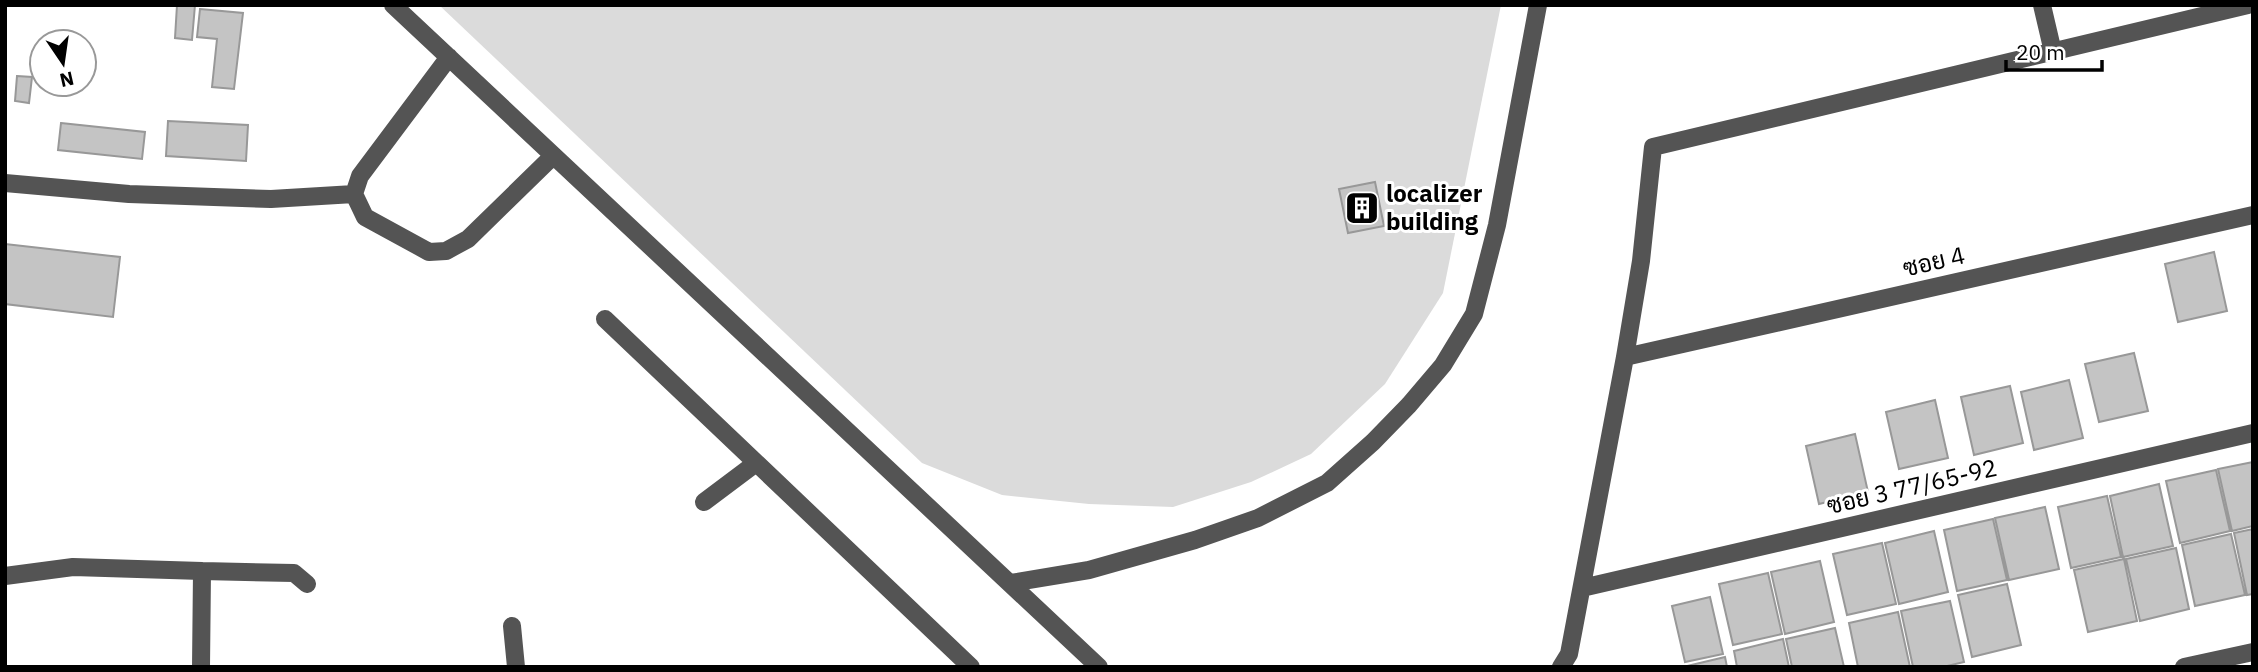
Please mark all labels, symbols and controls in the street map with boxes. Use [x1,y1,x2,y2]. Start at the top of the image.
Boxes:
north arrow [28,28,98,98]
scale bar [2006,28,2102,72]
text: 20 m [2016,38,2065,66]
text: N [57,66,76,93]
place label: localizer building [1386,177,1483,237]
building icon: localizer building [1343,189,1381,227]
street label: ซอย 4 [1900,238,1968,284]
street label: ซอย 3 77/65-92 [1824,451,2000,521]

